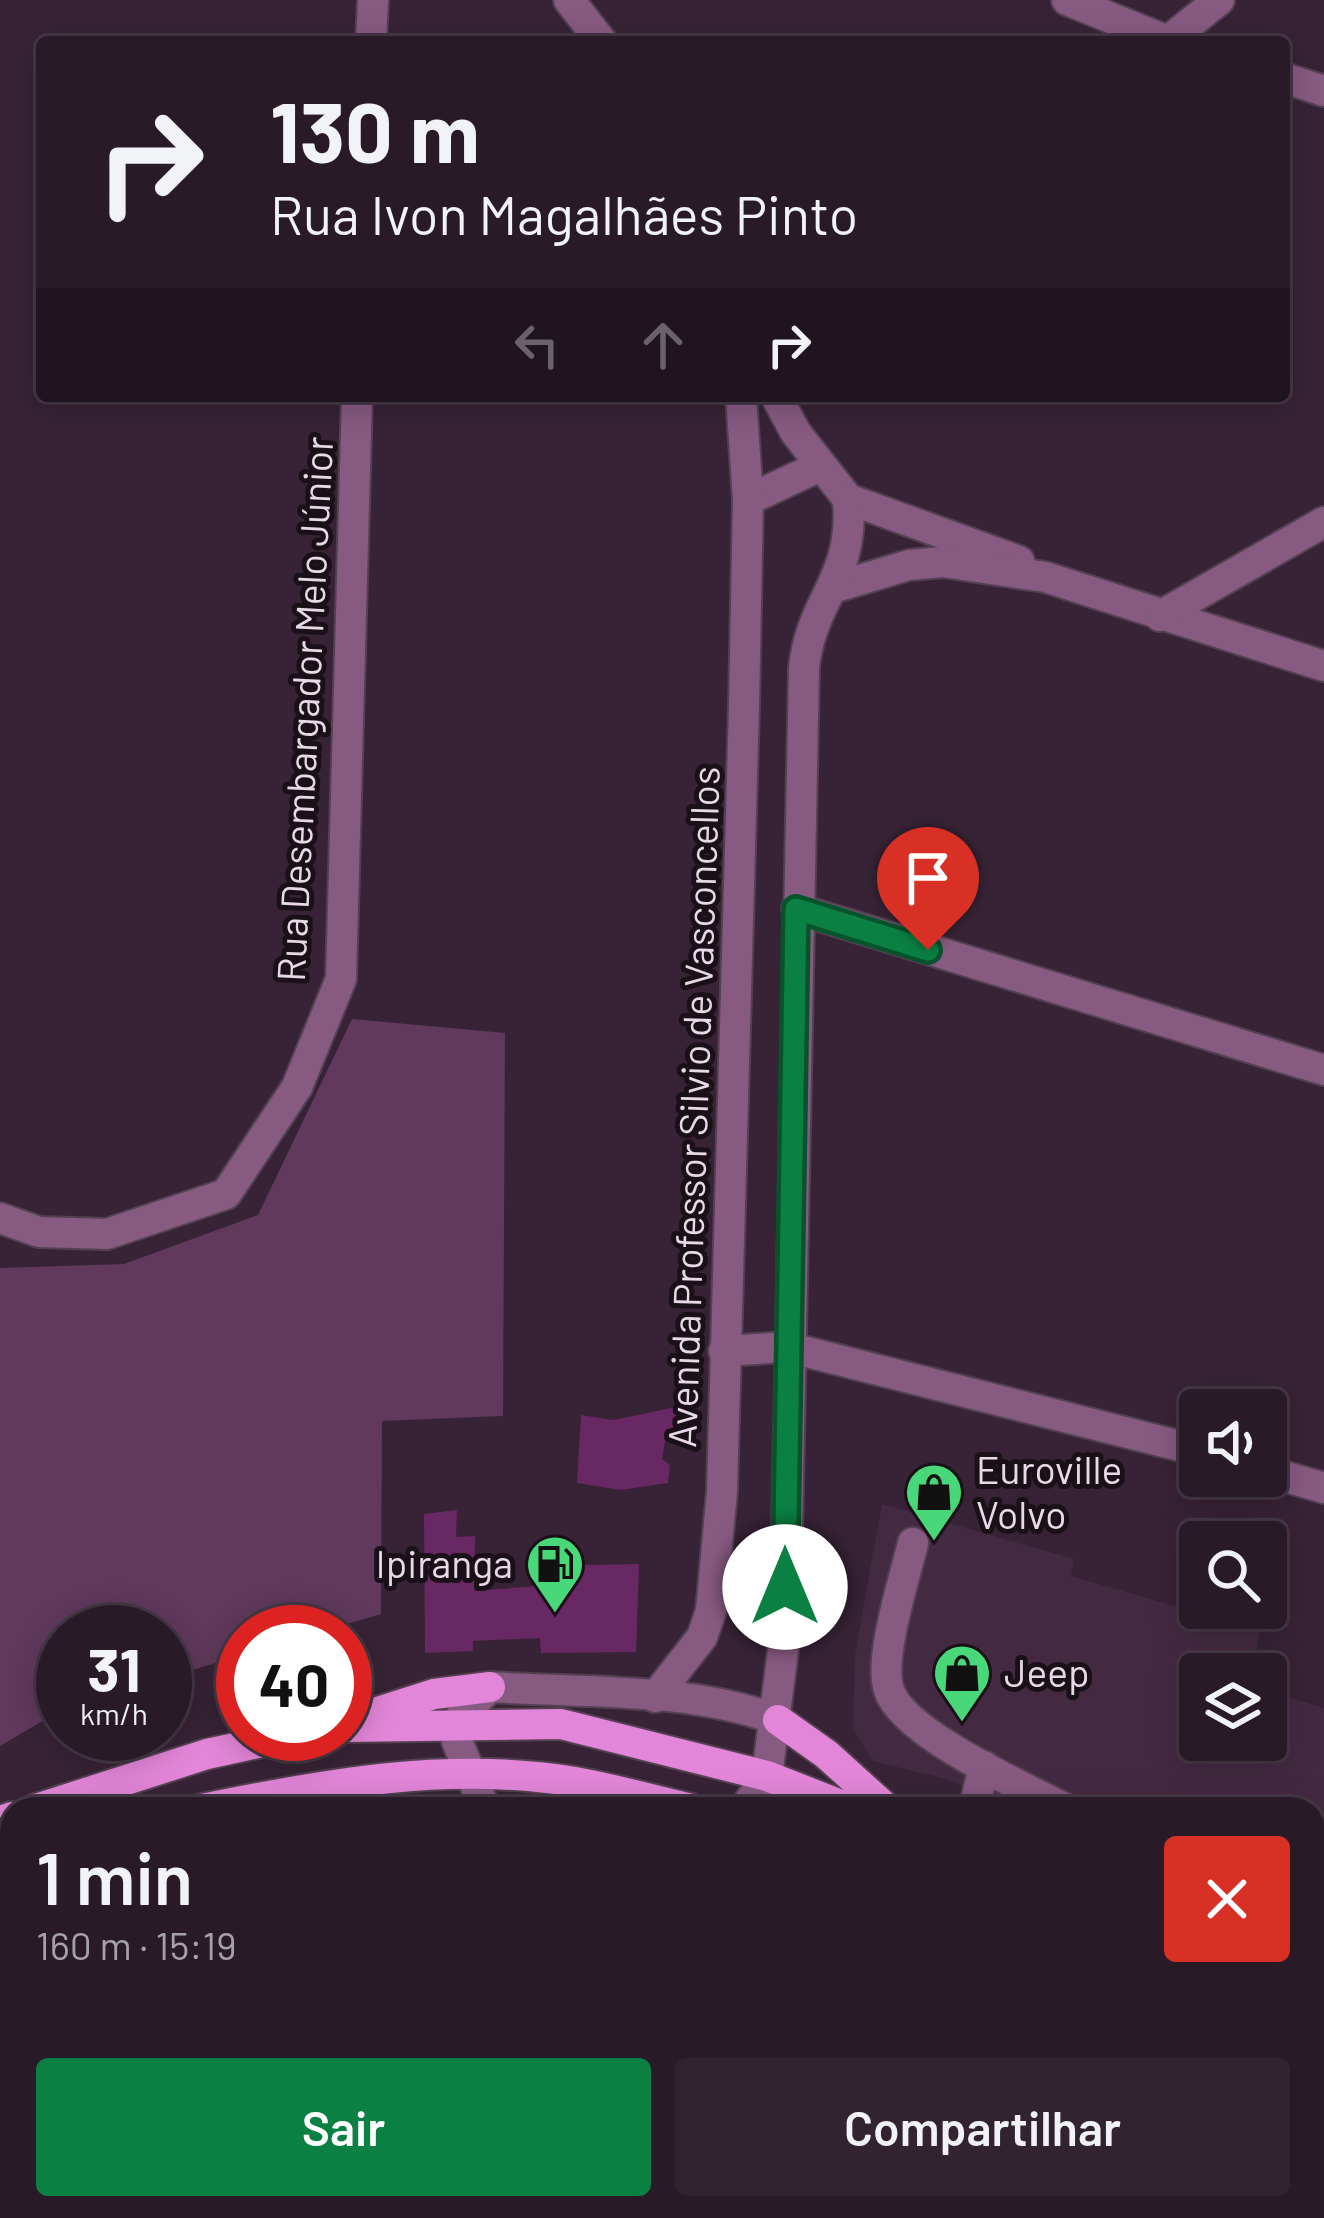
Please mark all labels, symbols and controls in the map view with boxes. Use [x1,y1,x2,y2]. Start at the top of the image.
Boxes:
text: 130 m [270,79,480,180]
icon: right [72,84,228,240]
text: Rua Ivon Magalhães Pinto [270,181,858,246]
icon: left [504,312,570,378]
icon: ahead [630,312,696,378]
icon: right [756,312,822,378]
street label: Rua Desembargador Melo Júnior [266,435,341,983]
street label: Avenida Professor Silvio de Vasconcellos [657,765,728,1449]
pin [877,827,979,950]
icon: arrive [895,845,961,911]
map controls [1179,1389,1287,1761]
button: sound [1179,1389,1287,1497]
place label: Euroville Volvo [976,1445,1122,1537]
shop icon: Euroville Volvo [903,1461,965,1543]
button: search [1179,1521,1287,1629]
position arrow [722,1524,848,1650]
fuel station icon: Ipiranga [524,1533,586,1615]
place label: Ipiranga [376,1539,513,1586]
speed limit sign: 40 [216,1605,372,1761]
text: 31 [87,1632,141,1704]
shop icon: Jeep [931,1642,993,1724]
place label: Jeep [1004,1648,1090,1695]
button: layers [1179,1653,1287,1761]
text: km/h [80,1695,148,1731]
text: 1 min [36,1833,193,1919]
button: close [1164,1836,1290,1962]
text: 160 m · 15:19 [36,1921,237,1968]
button: Sair [36,2058,651,2196]
button: Compartilhar [675,2058,1290,2196]

